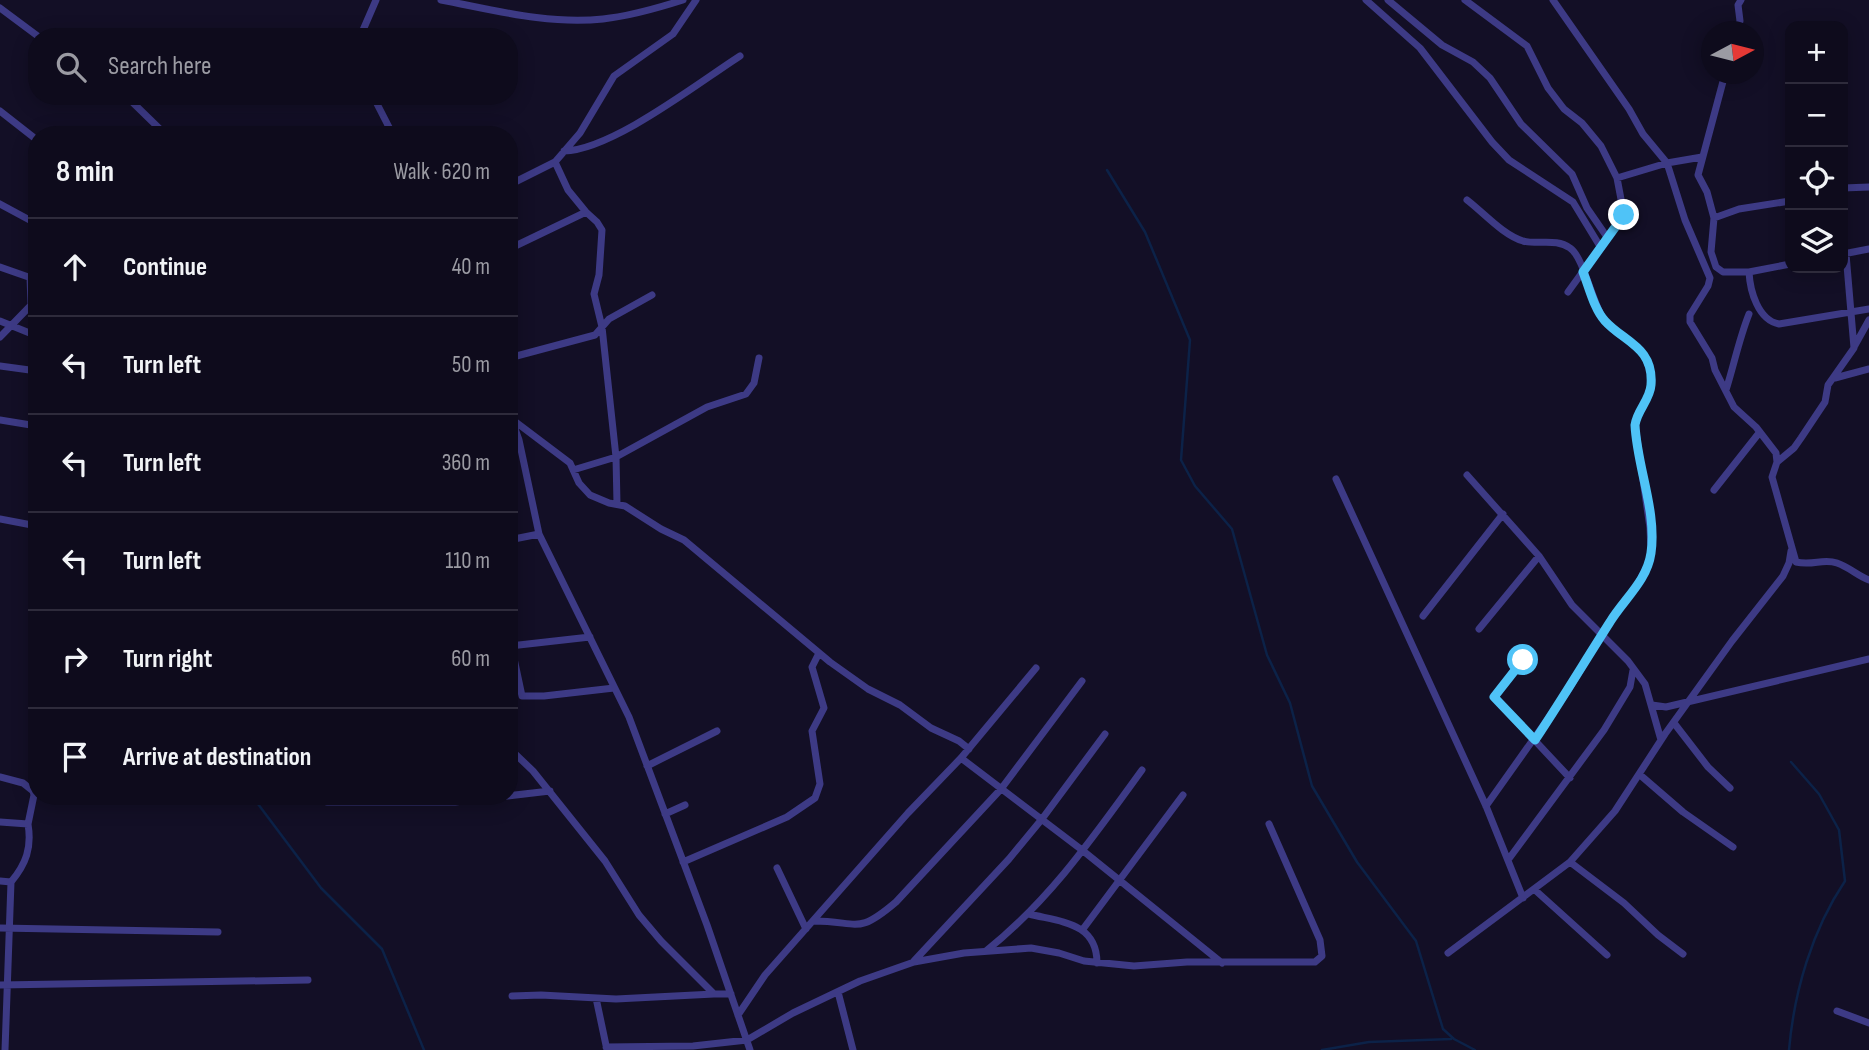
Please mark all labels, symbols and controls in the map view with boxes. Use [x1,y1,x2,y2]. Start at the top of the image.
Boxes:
north arrow [1701,21,1764,84]
map controls [1785,21,1848,273]
button: + [1785,21,1848,84]
search box [28,28,518,105]
icon: search [52,48,90,86]
text: Search here [108,51,211,82]
button: − [1785,84,1848,147]
button: locate [1785,147,1848,210]
text: 8 min [56,154,114,190]
text: Walk · 620 m [393,158,490,186]
route end [1608,199,1639,230]
button: layers [1785,210,1848,273]
icon: ahead [56,248,94,286]
text: Continue [123,252,207,283]
text: 40 m [452,253,490,281]
icon: left [56,346,94,384]
text: Turn left [123,350,201,381]
text: 50 m [452,351,490,379]
icon: left [56,444,94,482]
text: Turn left [123,448,201,479]
text: 360 m [442,449,490,477]
icon: left [56,542,94,580]
text: Turn left [123,546,201,577]
text: 110 m [445,547,490,575]
icon: right [56,640,94,678]
text: Turn right [123,644,212,675]
route start [1507,644,1538,675]
text: 60 m [451,645,490,673]
icon: arrive [56,738,94,776]
text: Arrive at destination [123,742,311,773]

